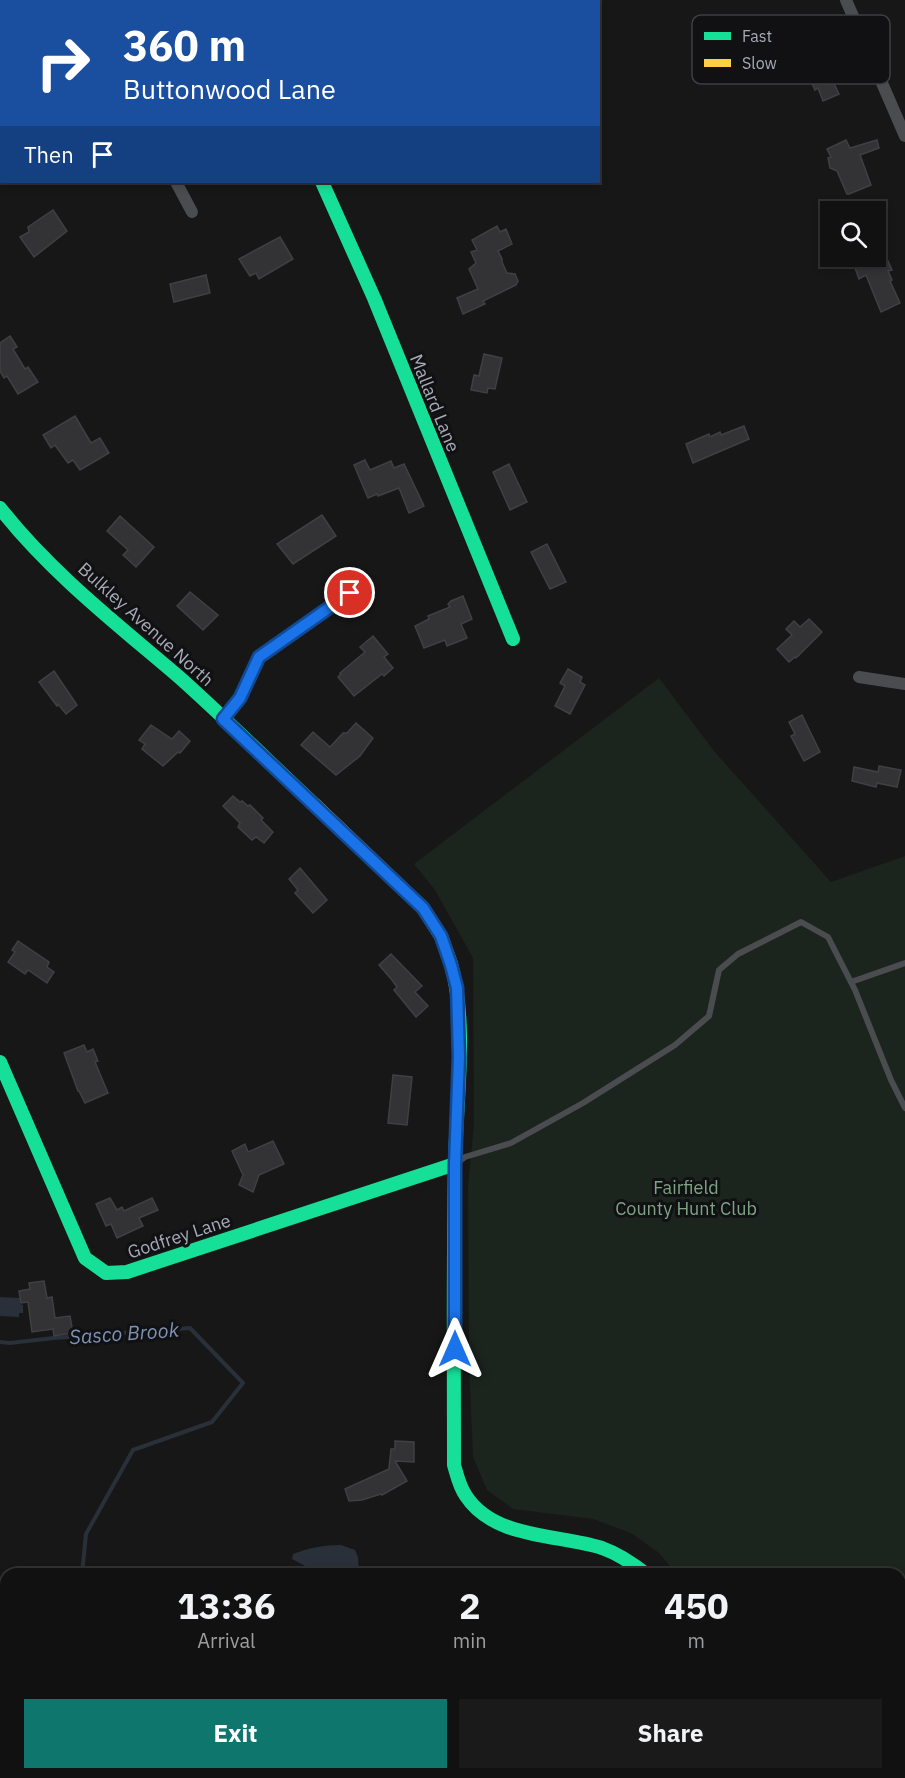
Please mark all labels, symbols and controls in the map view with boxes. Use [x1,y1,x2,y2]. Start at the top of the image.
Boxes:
legend [692,15,890,84]
text: 360 m [123,18,246,73]
icon: right [24,24,102,102]
text: Fast [742,26,772,46]
text: Slow [742,53,777,73]
text: Buttonwood Lane [123,71,336,106]
icon: arrive [86,138,119,171]
text: Then [24,140,74,169]
map controls [820,201,886,267]
button: search [820,201,886,267]
street label: Mallard Lane [405,351,465,455]
street label: Bulkley Avenue North [73,557,219,691]
pin [324,567,375,618]
icon: arrive [333,576,366,609]
park label: Fairfield County Hunt Club [615,1176,757,1220]
street label: Godfrey Lane [125,1208,234,1263]
water label: Sasco Brook [68,1316,180,1350]
position arrow [423,1317,487,1381]
text: 13:36 [177,1582,276,1629]
text: 2 [459,1582,481,1629]
text: 450 [664,1582,729,1629]
text: Arrival [197,1627,256,1654]
text: min [453,1627,487,1654]
text: m [688,1627,705,1654]
button: Exit [24,1699,447,1768]
button: Share [459,1699,882,1768]

